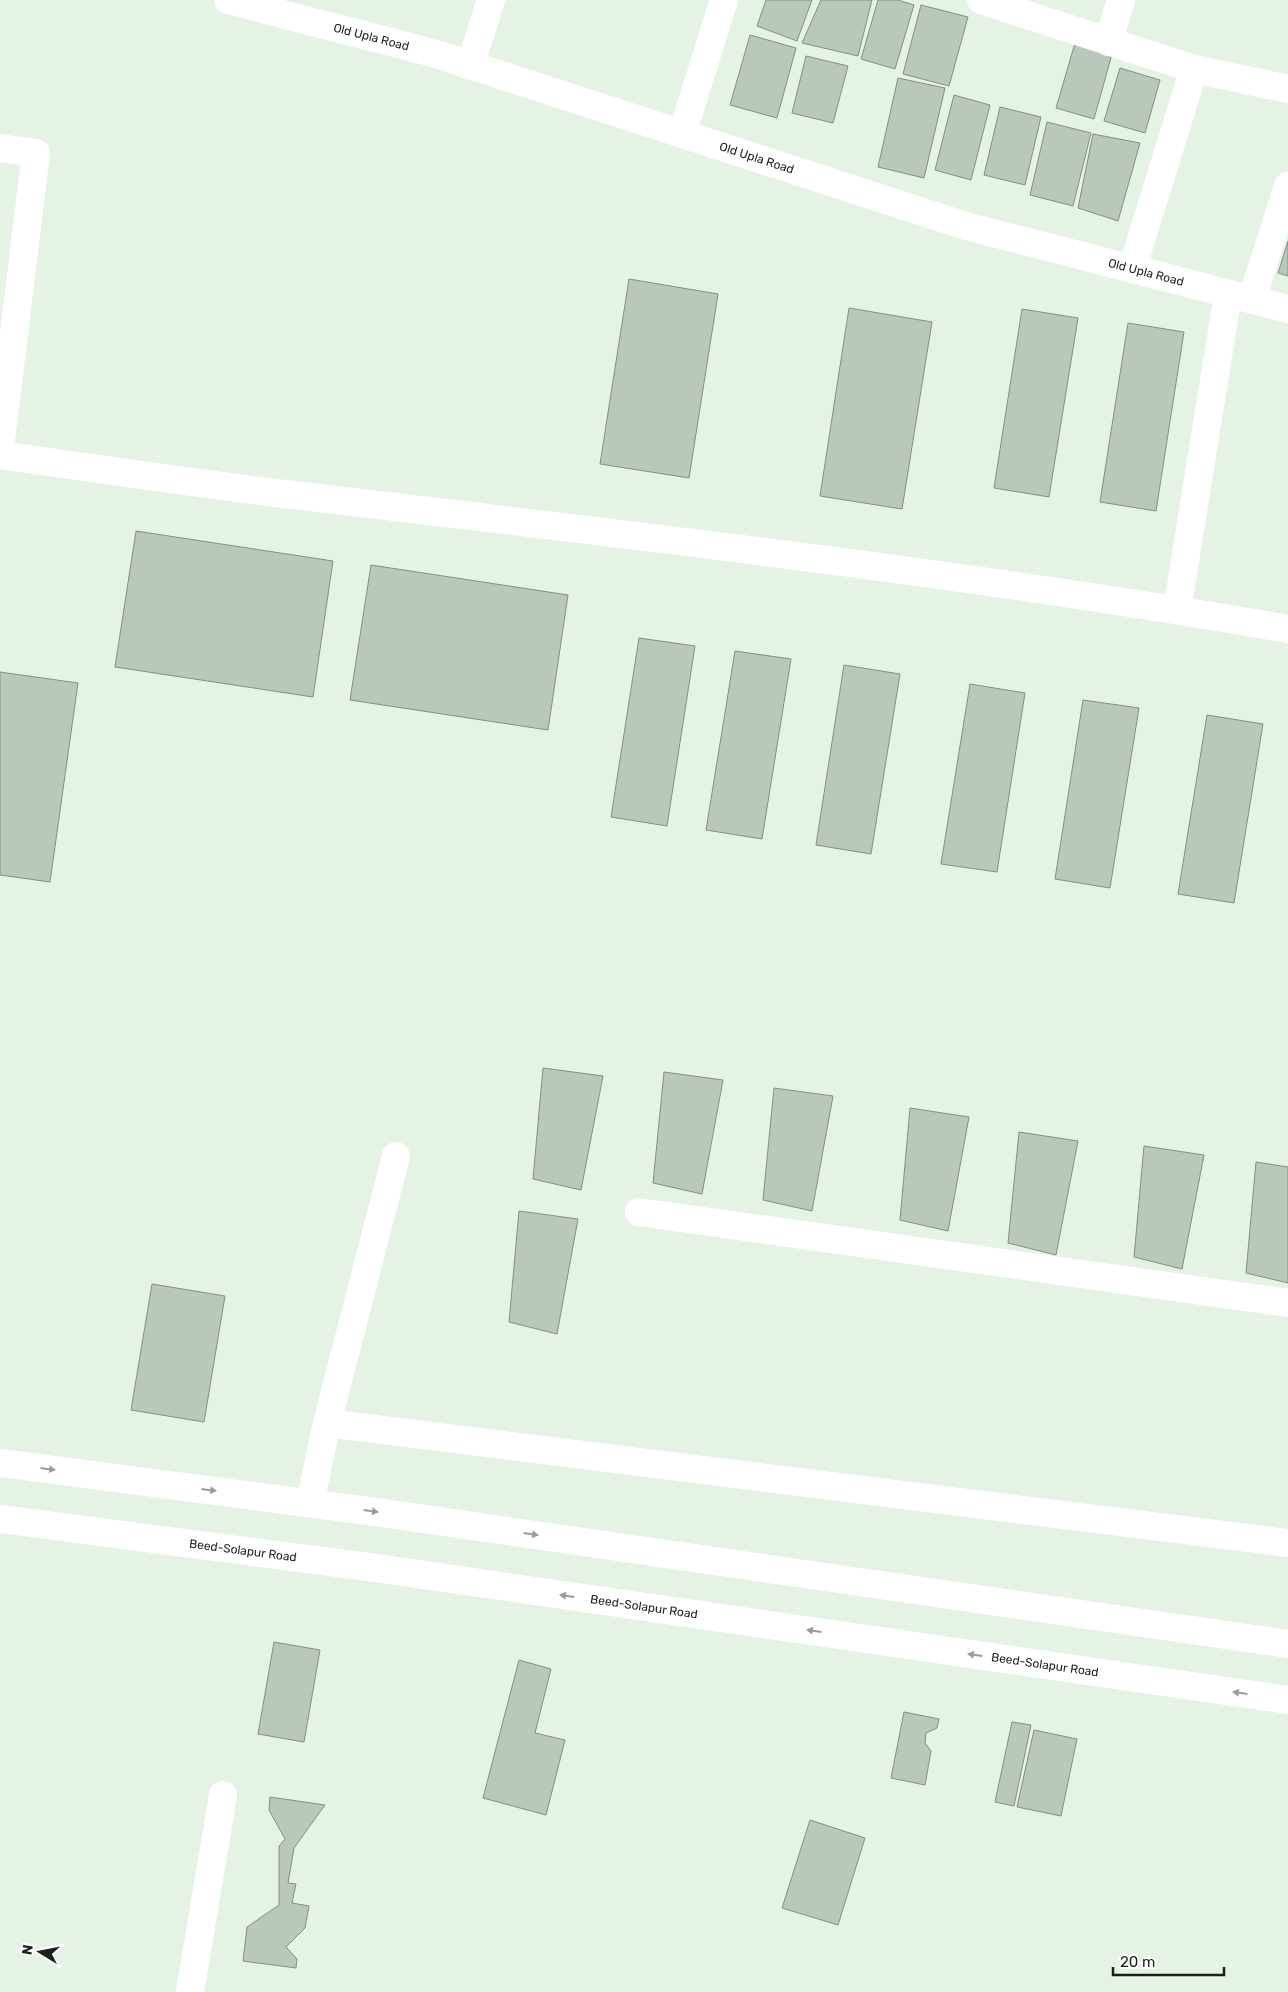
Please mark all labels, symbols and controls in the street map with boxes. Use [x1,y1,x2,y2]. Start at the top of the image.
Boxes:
street label: Old Upla Road [332,21,411,54]
street label: Old Upla Road [718,139,796,177]
street label: Old Upla Road [1107,256,1185,289]
one-way arrow [41,1465,57,1473]
one-way arrow [202,1486,218,1494]
one-way arrow [363,1507,379,1515]
one-way arrow [524,1531,540,1539]
street label: Beed-Solapur Road [188,1537,298,1565]
one-way arrow [558,1591,574,1599]
street label: Beed-Solapur Road [589,1592,699,1621]
one-way arrow [806,1627,822,1635]
one-way arrow [967,1650,983,1658]
street label: Beed-Solapur Road [990,1650,1099,1679]
one-way arrow [1231,1689,1247,1697]
north arrow [15,1927,65,1977]
text: N [18,1943,37,1956]
scale bar [1113,1944,1224,1976]
text: 20 m [1120,1953,1155,1971]

